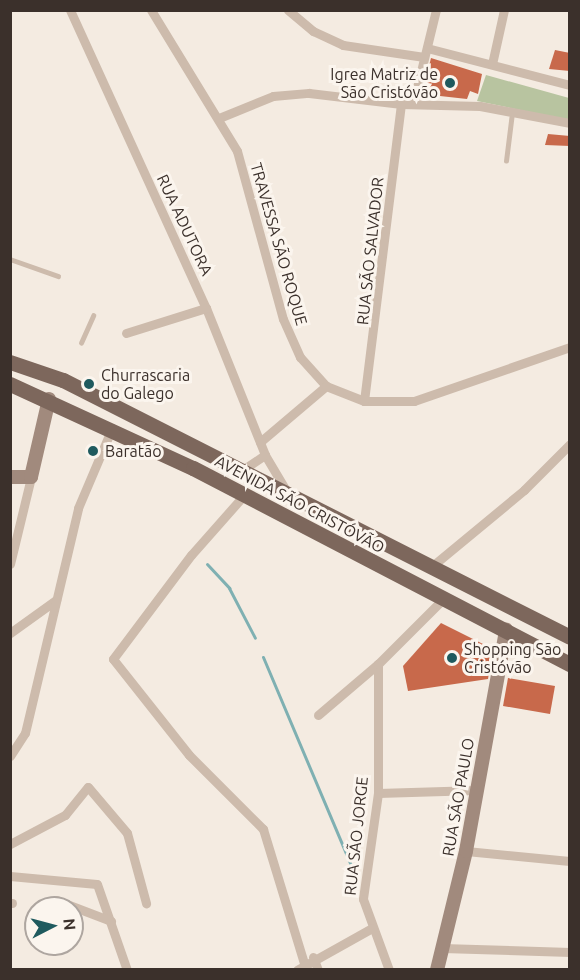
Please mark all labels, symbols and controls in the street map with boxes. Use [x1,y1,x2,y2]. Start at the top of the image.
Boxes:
place label: Igrea Matriz de São Cristóvão [330,64,438,102]
marker: Igrea Matriz de São Cristóvão [443,76,457,90]
street label: TRAVESSA SÃO ROQUE [247,160,311,328]
street label: RUA ADUTORA [153,171,217,279]
street label: RUA SÃO SALVADOR [353,176,387,326]
place label: Churrascaria do Galego [101,365,190,403]
marker: Churrascaria do Galego [82,377,96,391]
place label: Baratão [105,441,161,461]
marker: Baratão [86,444,100,458]
street label: AVENIDA SÃO CRISTÓVÃO [212,451,388,557]
place label: Shopping São Cristóvão [464,639,561,677]
marker: Shopping São Cristóvão [445,651,459,665]
street label: RUA SÃO PAULO [438,736,478,858]
street label: RUA SÃO JORGE [340,776,372,896]
north arrow [24,896,84,956]
text: N [60,917,79,931]

